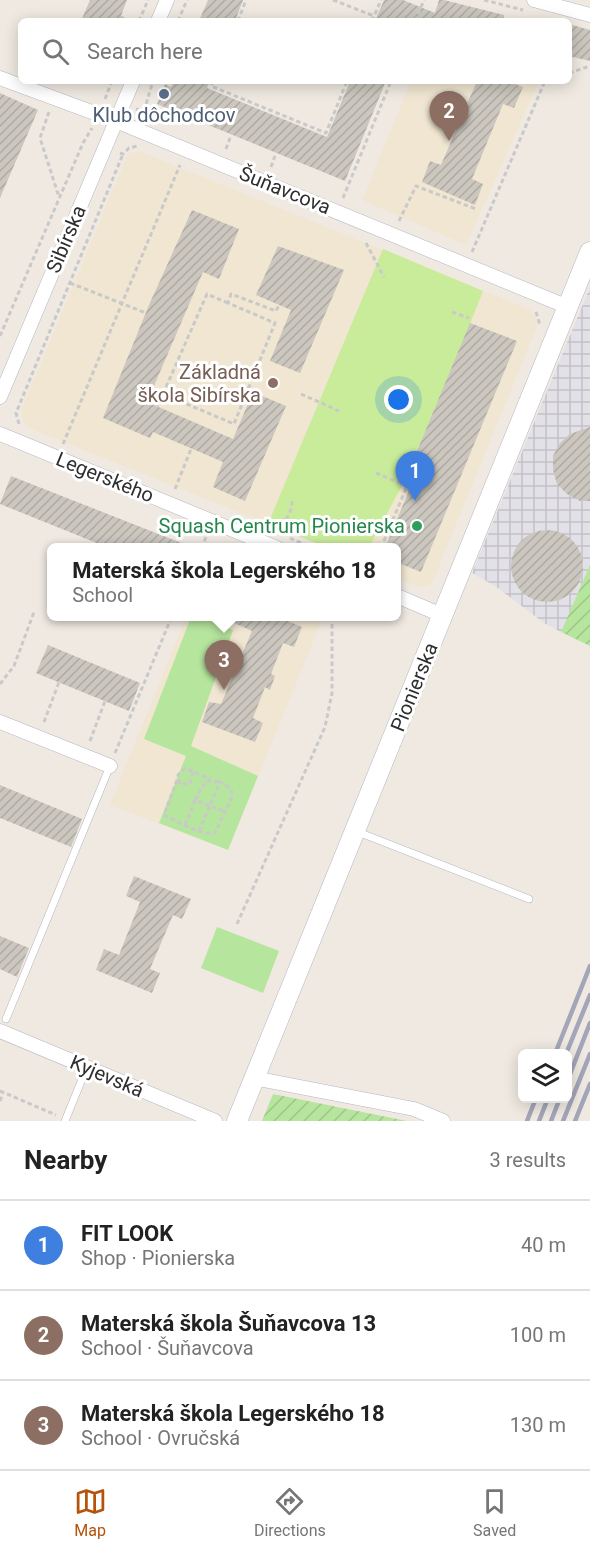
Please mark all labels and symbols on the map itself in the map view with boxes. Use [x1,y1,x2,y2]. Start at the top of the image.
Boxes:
marker: Klub dôchodcov [157,87,171,101]
pin: 2 [430,92,468,141]
place label: Klub dôchodcov [93,103,236,127]
street label: Šuňavcova [236,161,334,219]
street label: Sibírska [41,202,91,276]
place label: Základná škola Sibírska [137,360,261,407]
marker: Základná škola Sibírska [266,376,280,390]
your location [384,385,413,414]
street label: Legerského [53,447,157,507]
pin: 1 [396,452,434,501]
place label: Squash Centrum Pionierska [159,514,405,538]
marker: Squash Centrum Pionierska [410,519,424,533]
street label: Pionierska [385,639,443,735]
pin: 3 [204,640,244,690]
street label: Kyjevská [66,1050,148,1102]

